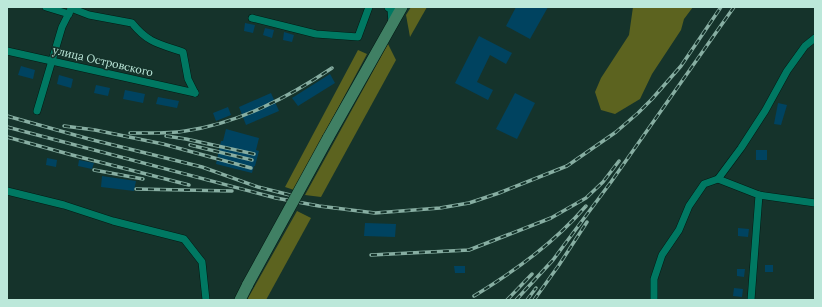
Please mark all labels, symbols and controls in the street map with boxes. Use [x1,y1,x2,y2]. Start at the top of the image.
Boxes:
street label: улица Островского [51,43,155,79]

